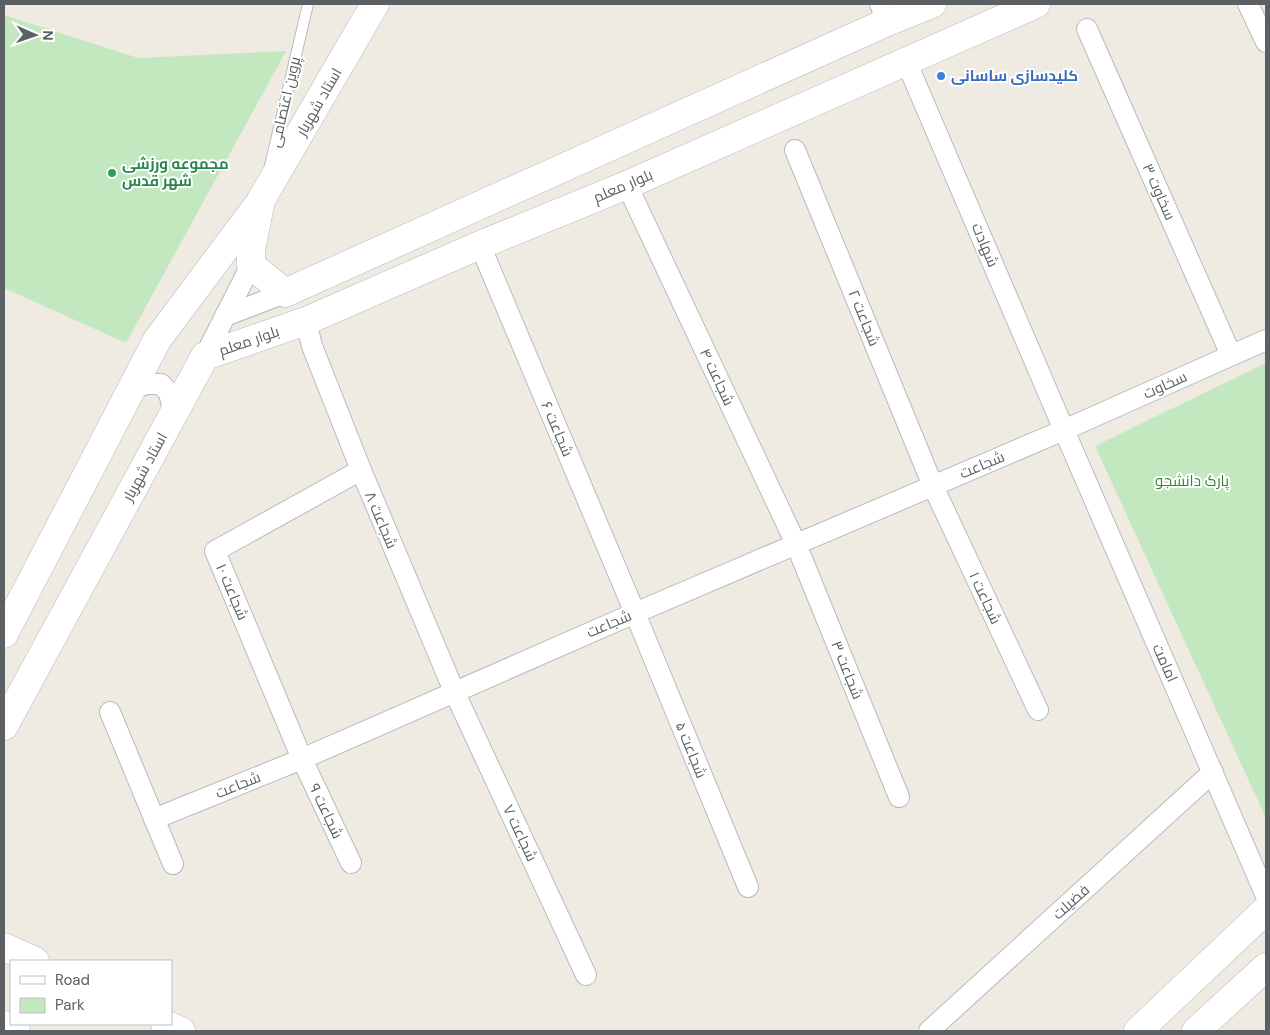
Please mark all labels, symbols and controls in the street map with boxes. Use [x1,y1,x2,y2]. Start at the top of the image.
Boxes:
north arrow [10,10,60,60]
text: N [39,30,57,41]
street label: پروین اعتصامی [265,55,305,149]
street label: استاد شهریار [291,64,347,141]
place label: کلیدسازی ساسانی [951,66,1078,86]
marker: کلیدسازی ساسانی [935,70,947,82]
place label: مجموعه ورزشی شهر قدس [122,154,229,191]
street label: سخاوت ۳ [1138,161,1180,223]
street label: بلوار معلم [590,165,656,207]
marker: مجموعه ورزشی شهر قدس [106,167,118,179]
street label: شهادت [967,220,1003,270]
street label: شجاعت ۲ [844,287,884,349]
street label: بلوار معلم [216,321,282,361]
street label: شجاعت ۴ [695,345,739,409]
street label: سخاوت [1140,367,1190,403]
street label: شجاعت ۶ [536,398,578,460]
street label: استاد شهریار [117,429,172,506]
street label: شجاعت [956,447,1008,483]
park label: پارک دانشجو [1155,471,1229,491]
street label: شجاعت ۸ [360,488,402,552]
street label: شجاعت ۱۰ [211,561,253,623]
street label: شجاعت ۱ [964,569,1006,627]
street label: شجاعت [583,606,635,642]
street label: شجاعت ۳ [826,638,868,702]
street label: امامت [1148,641,1182,685]
street label: شجاعت ۵ [671,719,711,781]
street label: شجاعت [212,767,264,803]
street label: شجاعت ۹ [305,780,347,842]
street label: شجاعت ۷ [498,801,542,865]
street label: فضیلت [1048,880,1094,924]
legend [10,960,172,1025]
text: Road [55,970,90,990]
text: Park [55,995,85,1015]

